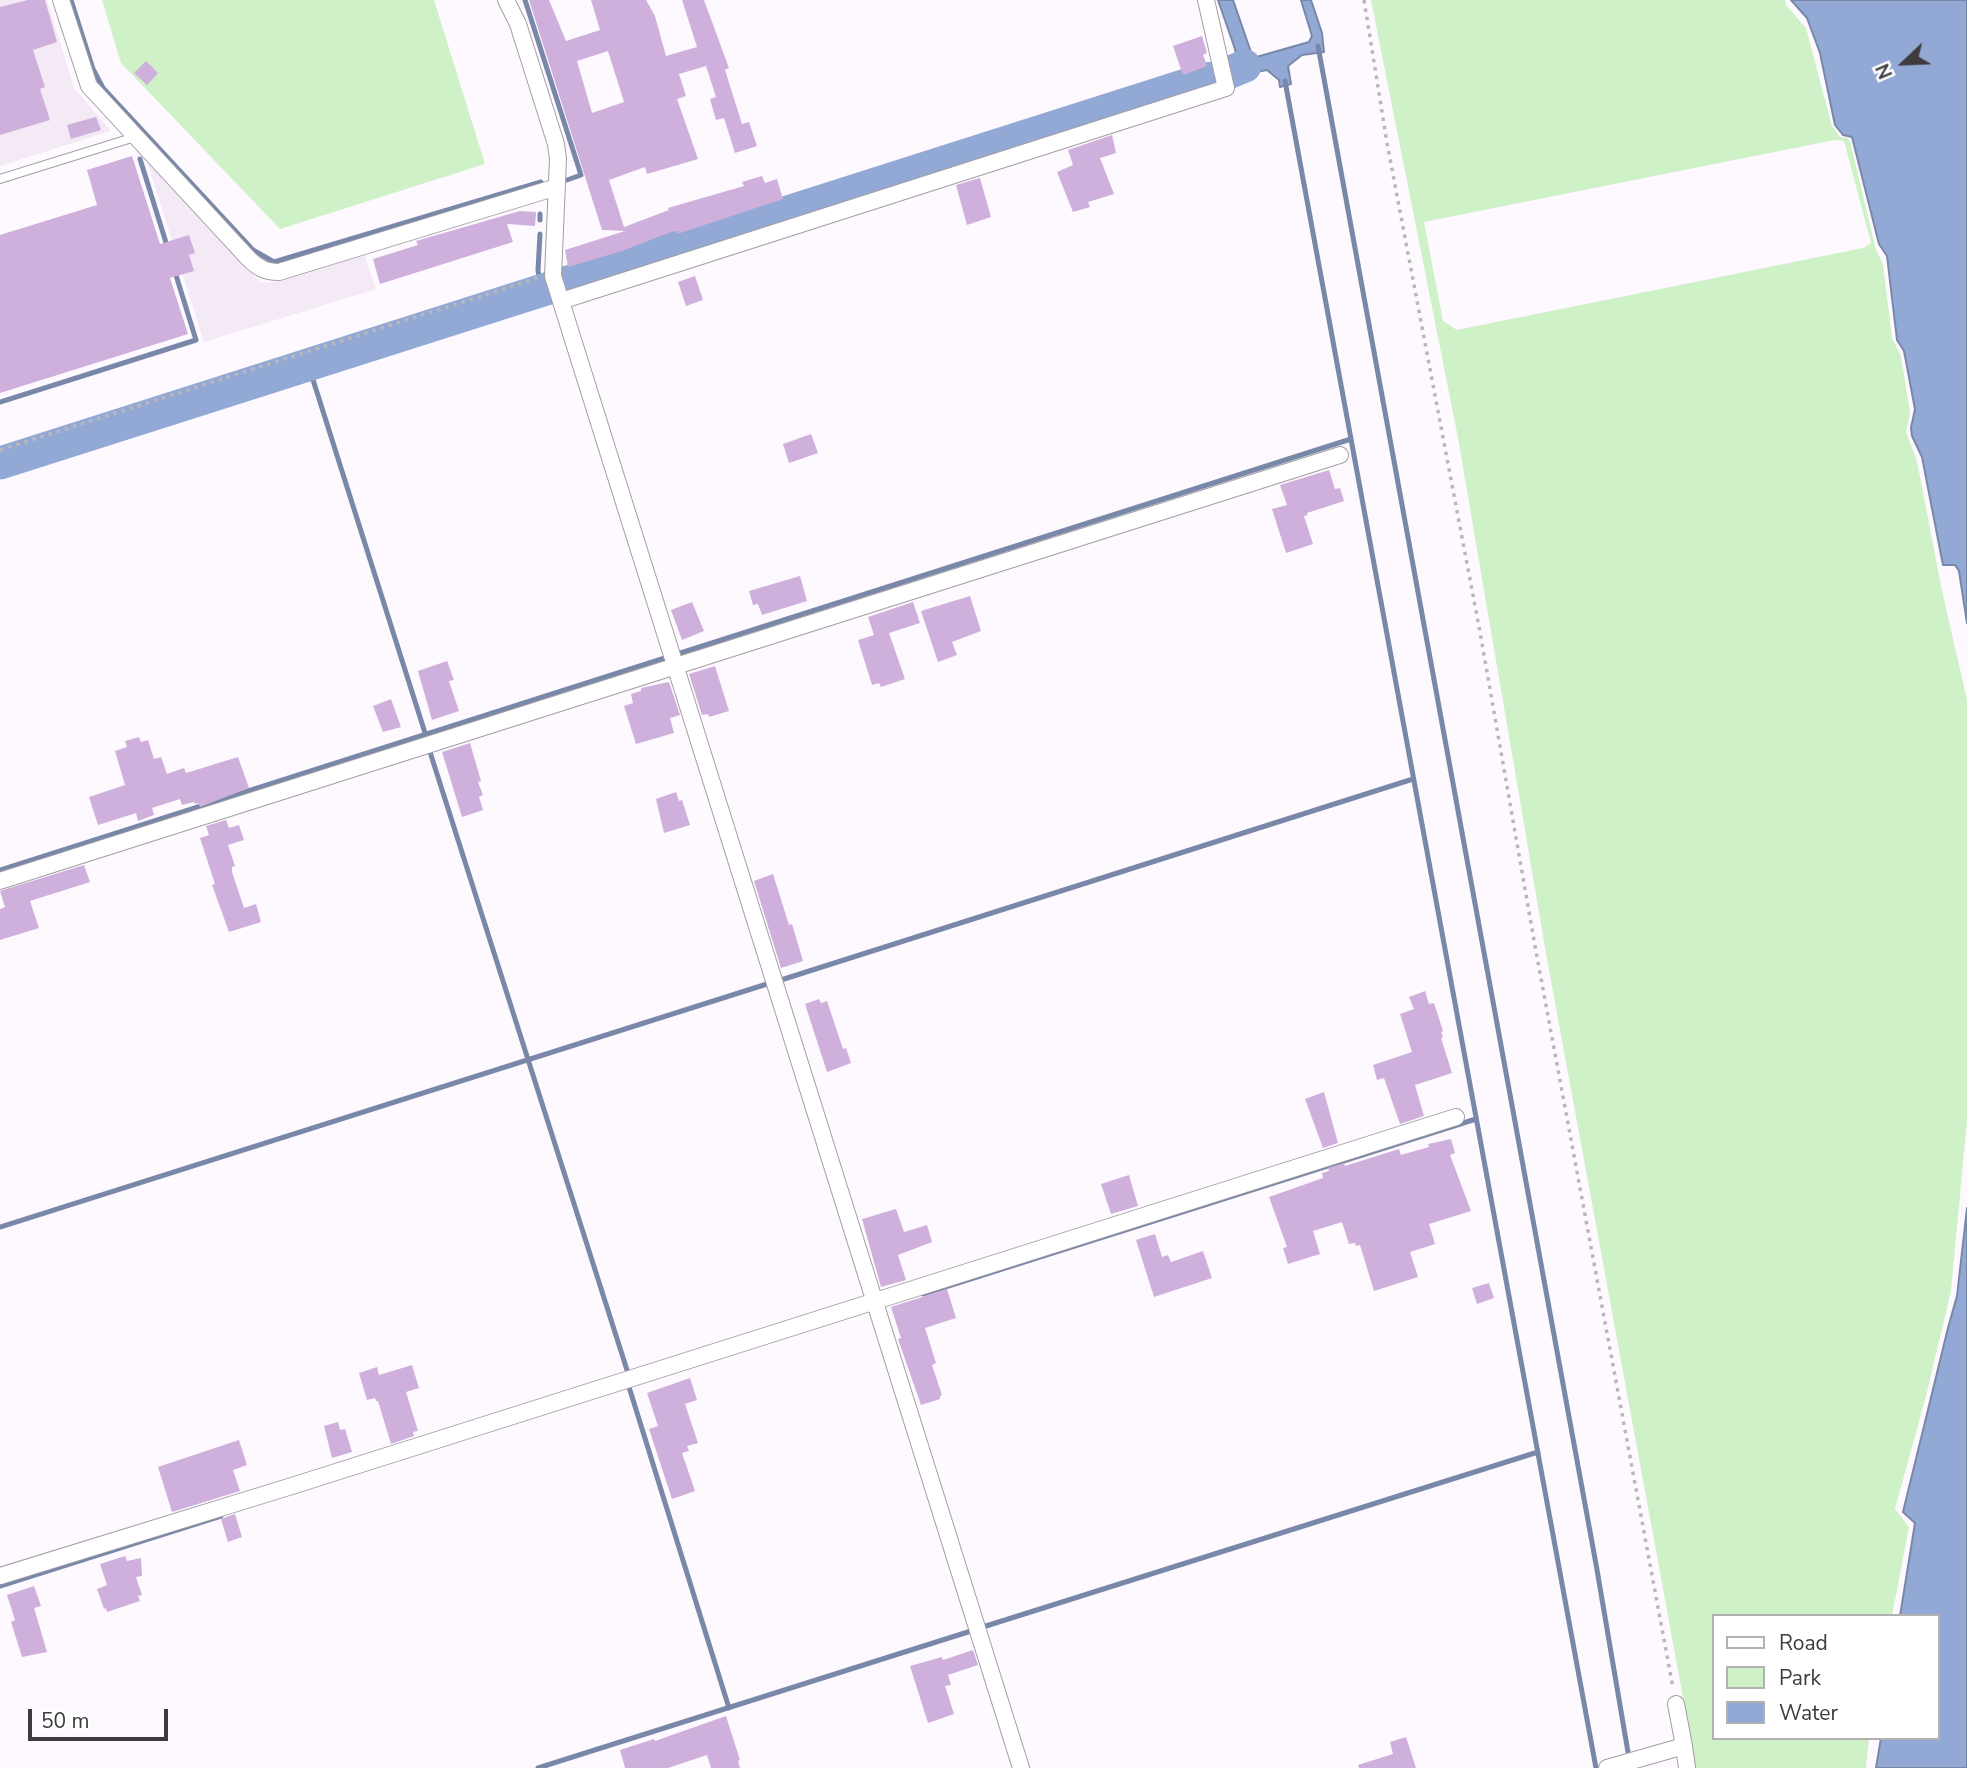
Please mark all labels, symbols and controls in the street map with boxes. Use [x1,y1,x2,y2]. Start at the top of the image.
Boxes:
north arrow [1869,28,1939,98]
text: N [1870,60,1899,83]
legend [1712,1614,1939,1740]
text: Road [1779,1629,1828,1657]
text: Park [1779,1664,1821,1692]
scale bar [32,1694,172,1738]
text: Water [1779,1699,1838,1727]
text: 50 m [41,1707,90,1735]

